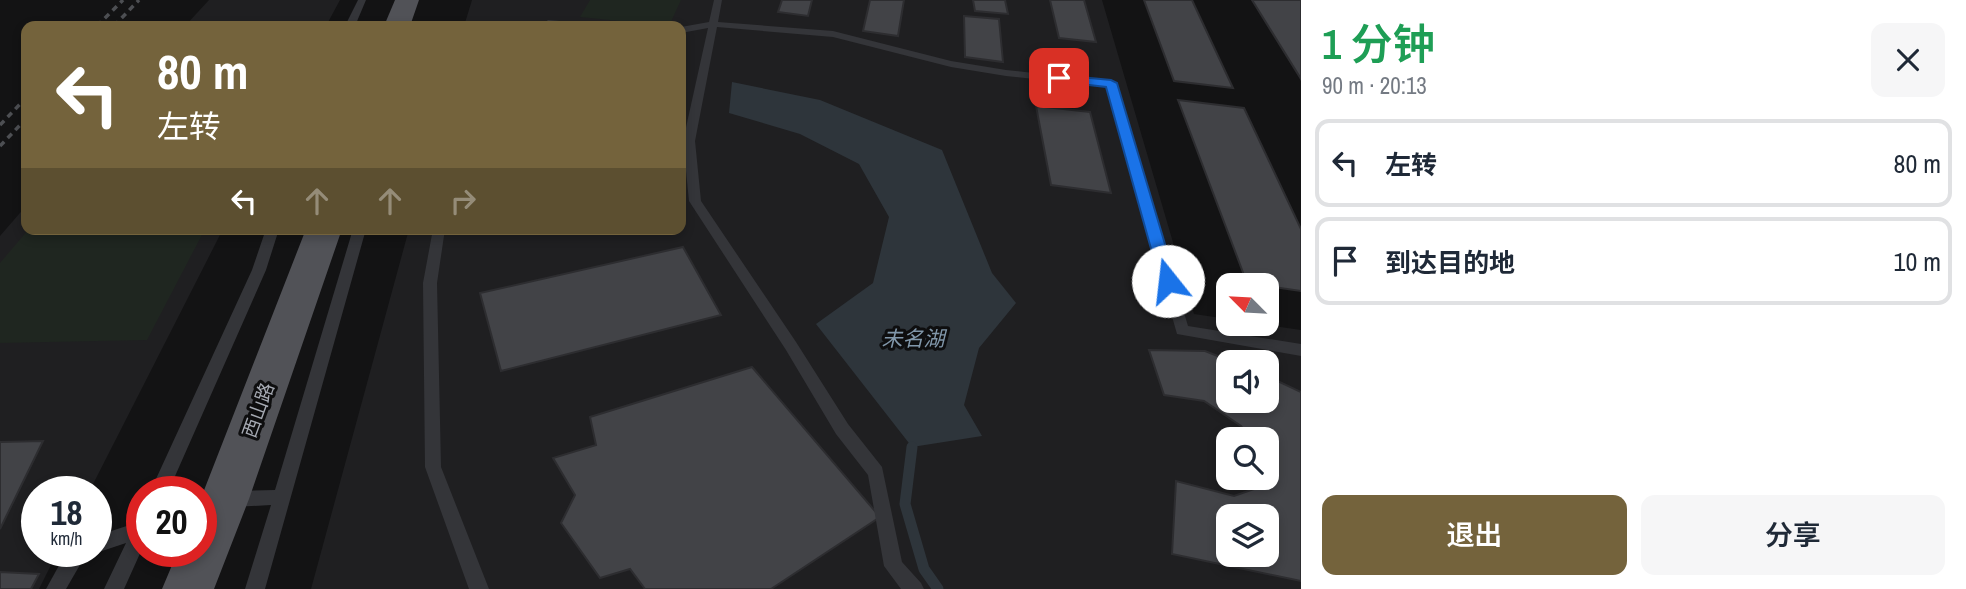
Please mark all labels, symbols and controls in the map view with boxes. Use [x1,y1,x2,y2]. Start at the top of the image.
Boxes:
text: 1 分钟 [1322,16,1435,72]
button: close [1871,23,1945,97]
text: 80 m [157,38,249,104]
pin [1029,48,1089,108]
icon: left [42,49,133,140]
icon: arrive [1040,59,1078,97]
text: 90 m · 20:13 [1322,70,1427,101]
text: 左转 [157,105,221,148]
icon: left [1326,144,1364,182]
text: 80 m [1894,146,1941,181]
text: 左转 [1385,147,1437,182]
icon: left [225,182,263,220]
icon: ahead [298,182,336,220]
icon: ahead [371,182,409,220]
icon: right [444,182,482,220]
icon: arrive [1326,242,1364,280]
position arrow [1131,244,1205,318]
text: 10 m [1894,244,1941,279]
text: 到达目的地 [1385,245,1515,280]
north arrow [1216,273,1279,336]
map controls [1216,273,1279,567]
water label: 未名湖 [882,324,947,353]
button: sound [1216,350,1279,413]
street label: 西山路 [236,379,280,441]
button: search [1216,427,1279,490]
speed limit sign: 20 [126,476,217,567]
text: 18 [51,489,82,536]
button: 退出 [1322,495,1627,575]
button: 分享 [1641,495,1945,575]
button: layers [1216,504,1279,567]
text: km/h [51,526,83,551]

